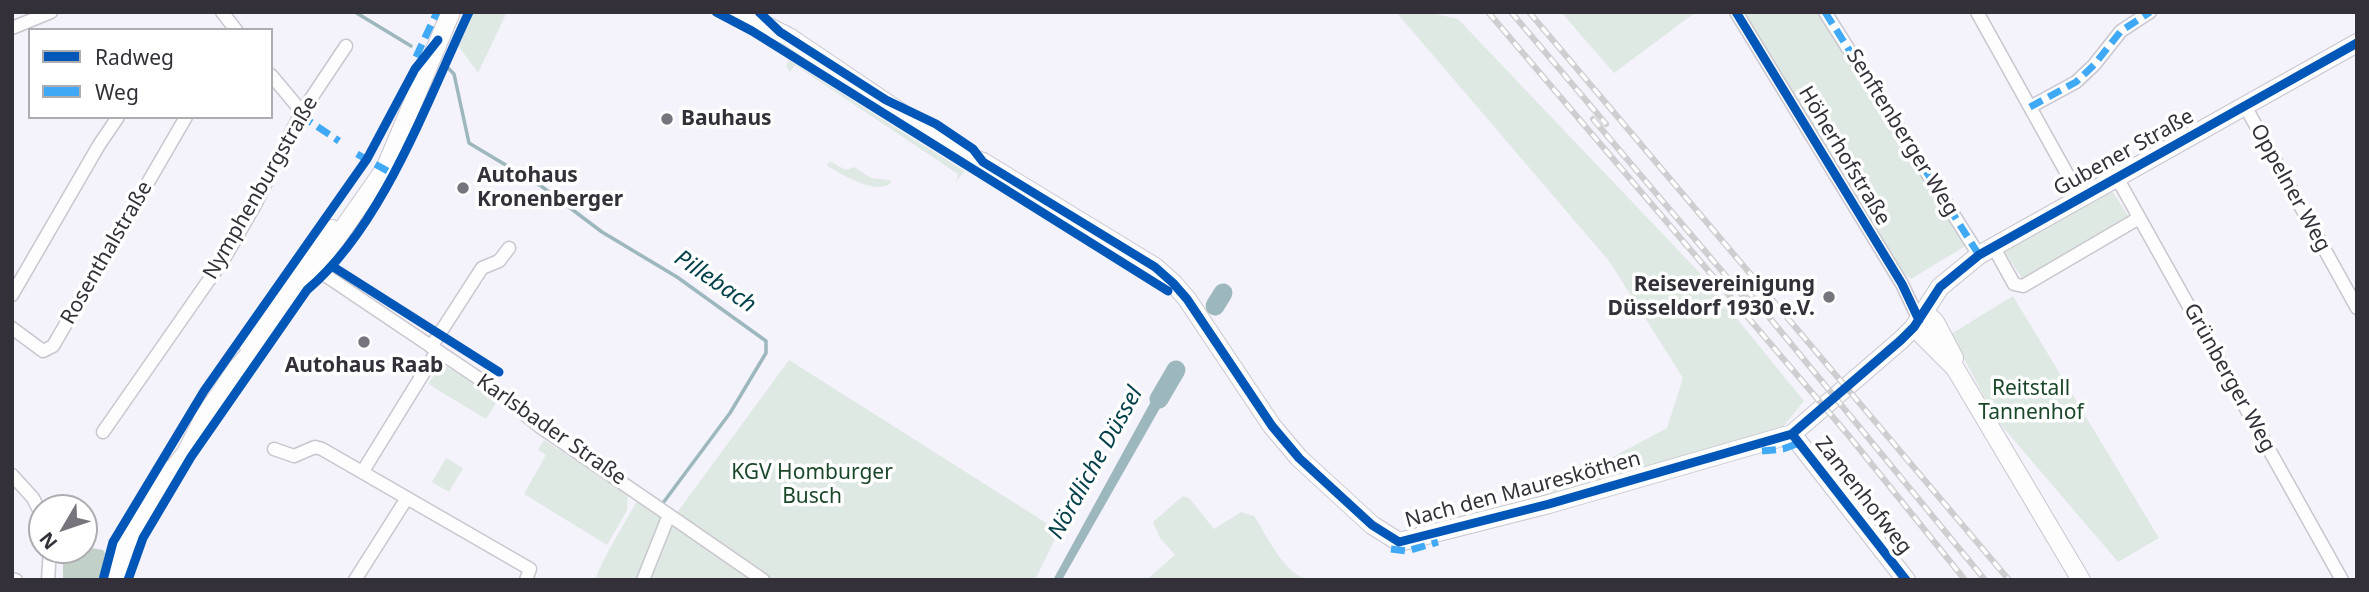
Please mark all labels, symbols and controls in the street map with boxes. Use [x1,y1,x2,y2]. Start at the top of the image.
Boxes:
legend [28,28,273,119]
text: Radweg [95,43,174,71]
street label: Senftenberger Weg [1840,45,1964,221]
text: Weg [95,78,139,106]
street label: Höherhofstraße [1793,82,1895,230]
street label: Nymphenburgstraße [198,92,324,284]
street label: Gubener Straße [2050,104,2198,202]
place label: Bauhaus [681,106,772,132]
marker: Bauhaus [659,111,675,127]
street label: Oppelner Weg [2244,120,2336,256]
place label: Autohaus Kronenberger [477,163,623,213]
street label: Rosenthalstraße [56,177,158,329]
marker: Autohaus Kronenberger [455,180,471,196]
water label: Pillebach [669,245,761,319]
place label: Reisevereinigung Düsseldorf 1930 e.V. [1608,272,1815,322]
marker: Reisevereinigung Düsseldorf 1930 e.V. [1821,289,1837,305]
street label: Grünberger Weg [2178,299,2280,457]
marker: Autohaus Raab [356,334,372,350]
place label: Autohaus Raab [285,353,443,379]
street label: Karlsbader Straße [471,369,631,491]
park label: Reitstall Tannenhof [1978,376,2084,426]
water label: Nördliche Düssel [1043,382,1149,544]
street label: Zamenhofweg [1809,432,1917,560]
street label: Nach den Mauresköthen [1403,446,1643,534]
park label: KGV Homburger Busch [731,460,893,510]
north arrow [28,494,98,564]
text: N [33,527,63,555]

